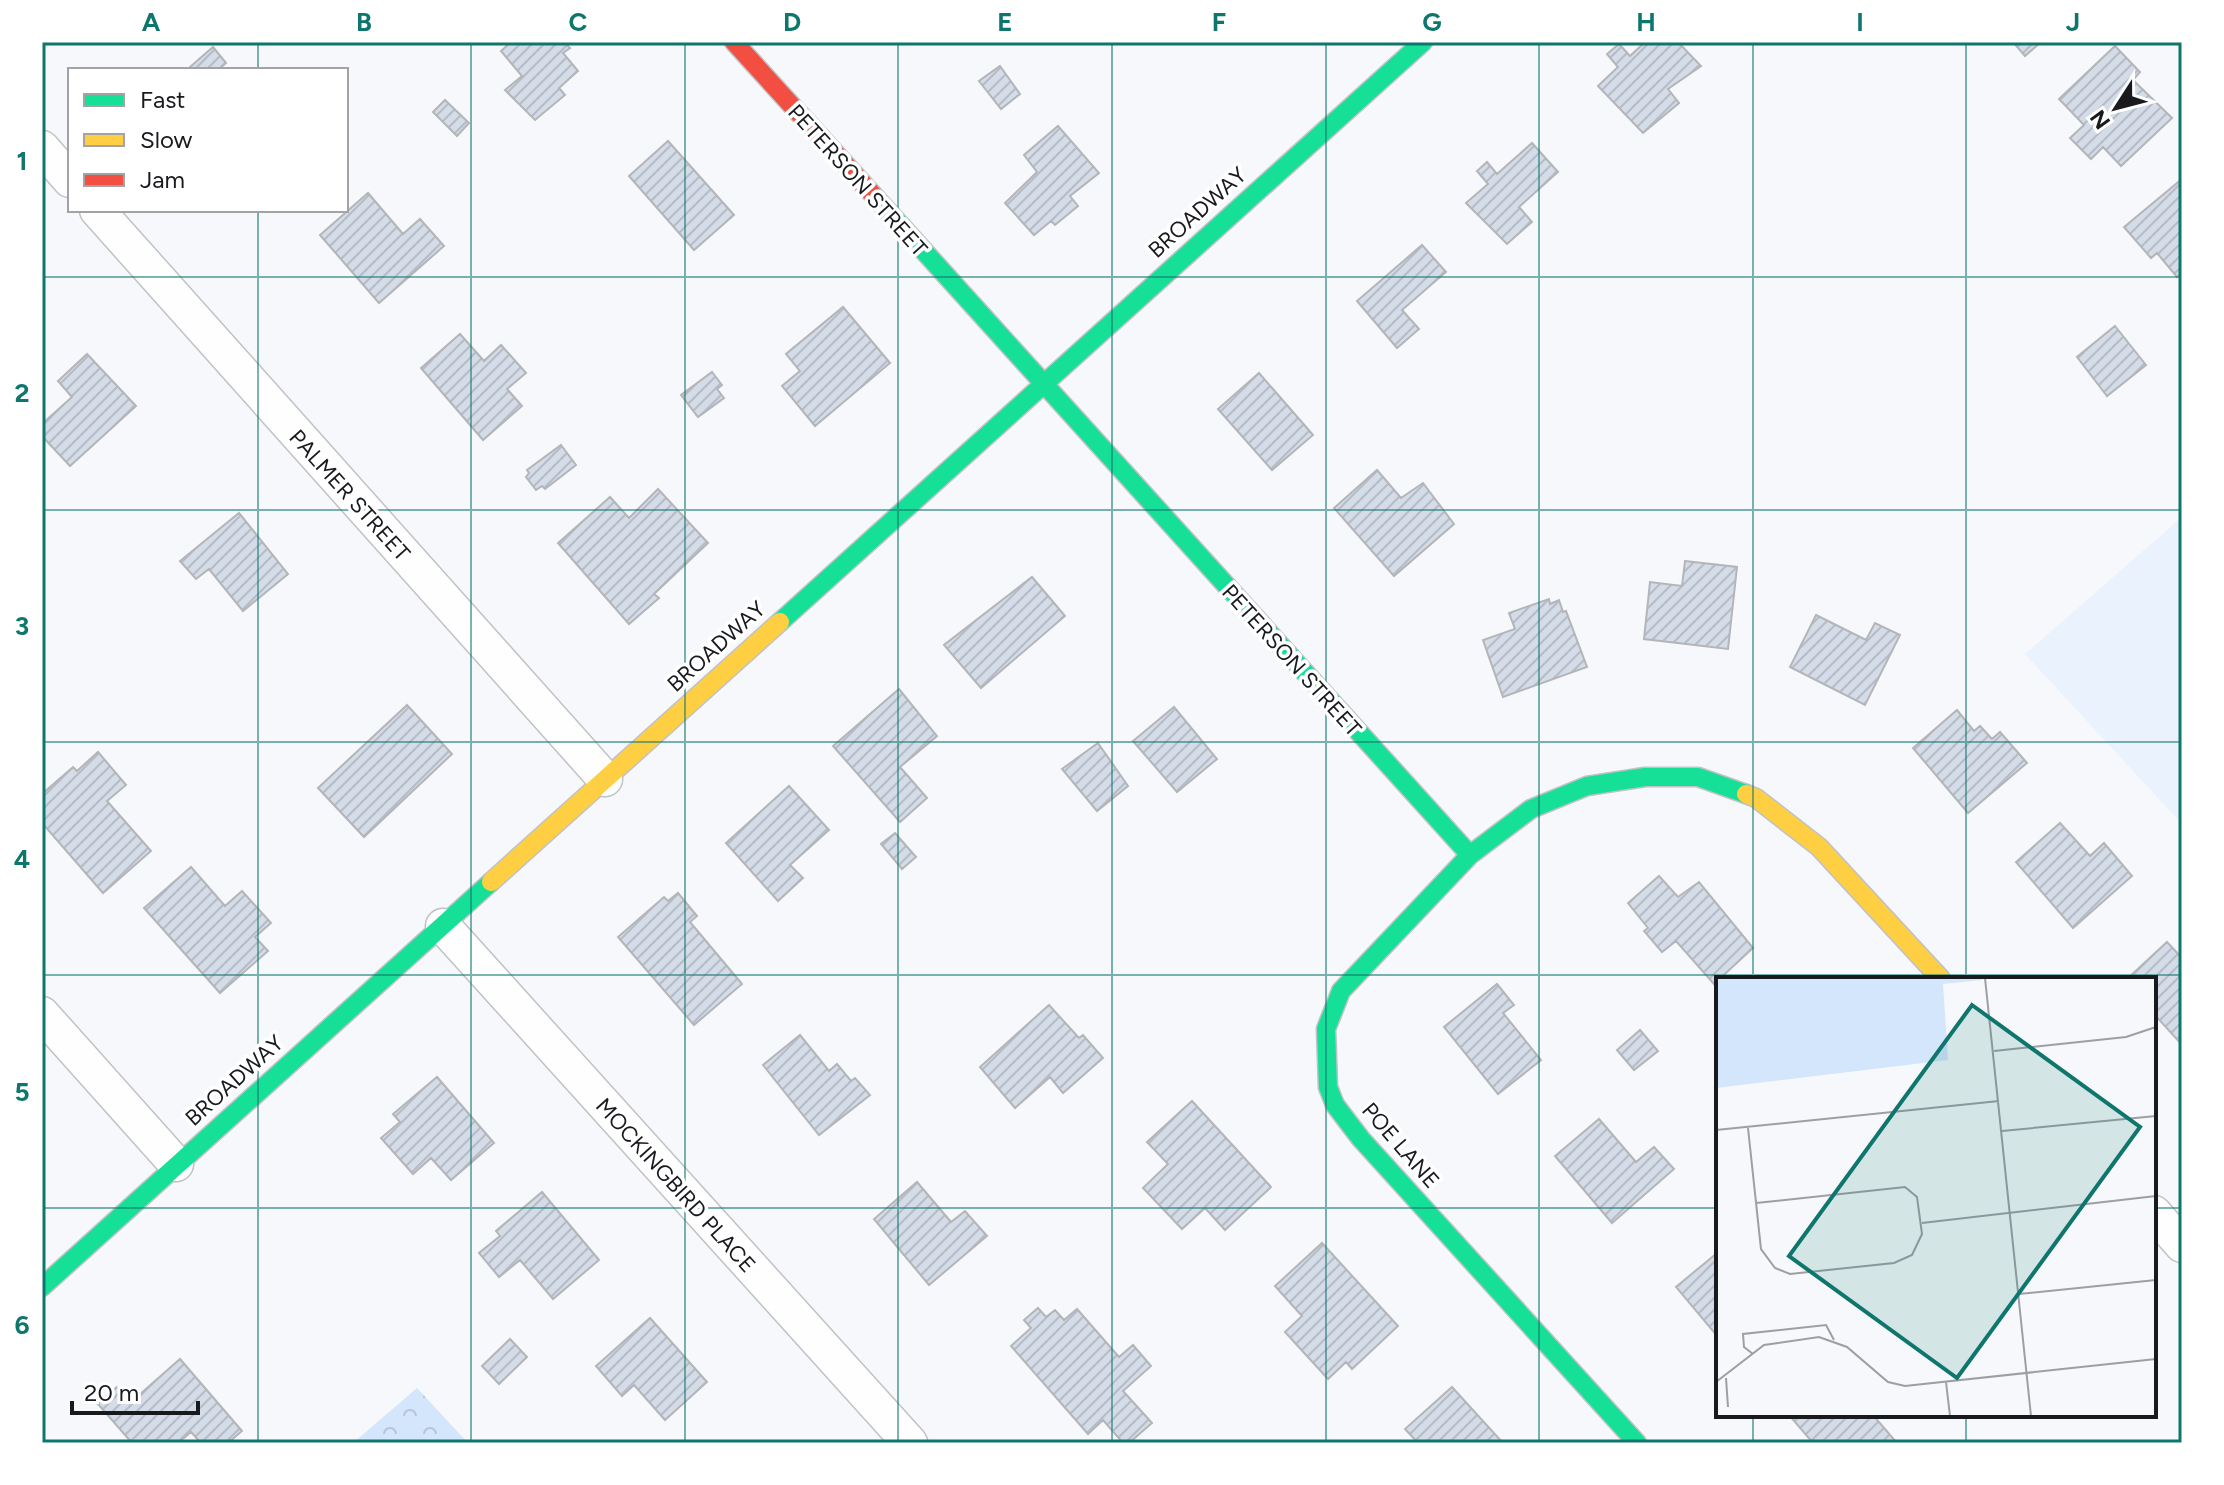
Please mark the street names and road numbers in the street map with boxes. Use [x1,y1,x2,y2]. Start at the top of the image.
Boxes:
street label: PETERSON STREET [782,99,933,262]
street label: BROADWAY [1143,161,1252,263]
street label: PALMER STREET [284,424,416,567]
street label: PETERSON STREET [1216,579,1367,742]
street label: BROADWAY [662,595,771,697]
street label: BROADWAY [180,1029,289,1131]
street label: MOCKINGBIRD PLACE [590,1092,761,1278]
street label: POE LANE [1356,1097,1445,1194]

